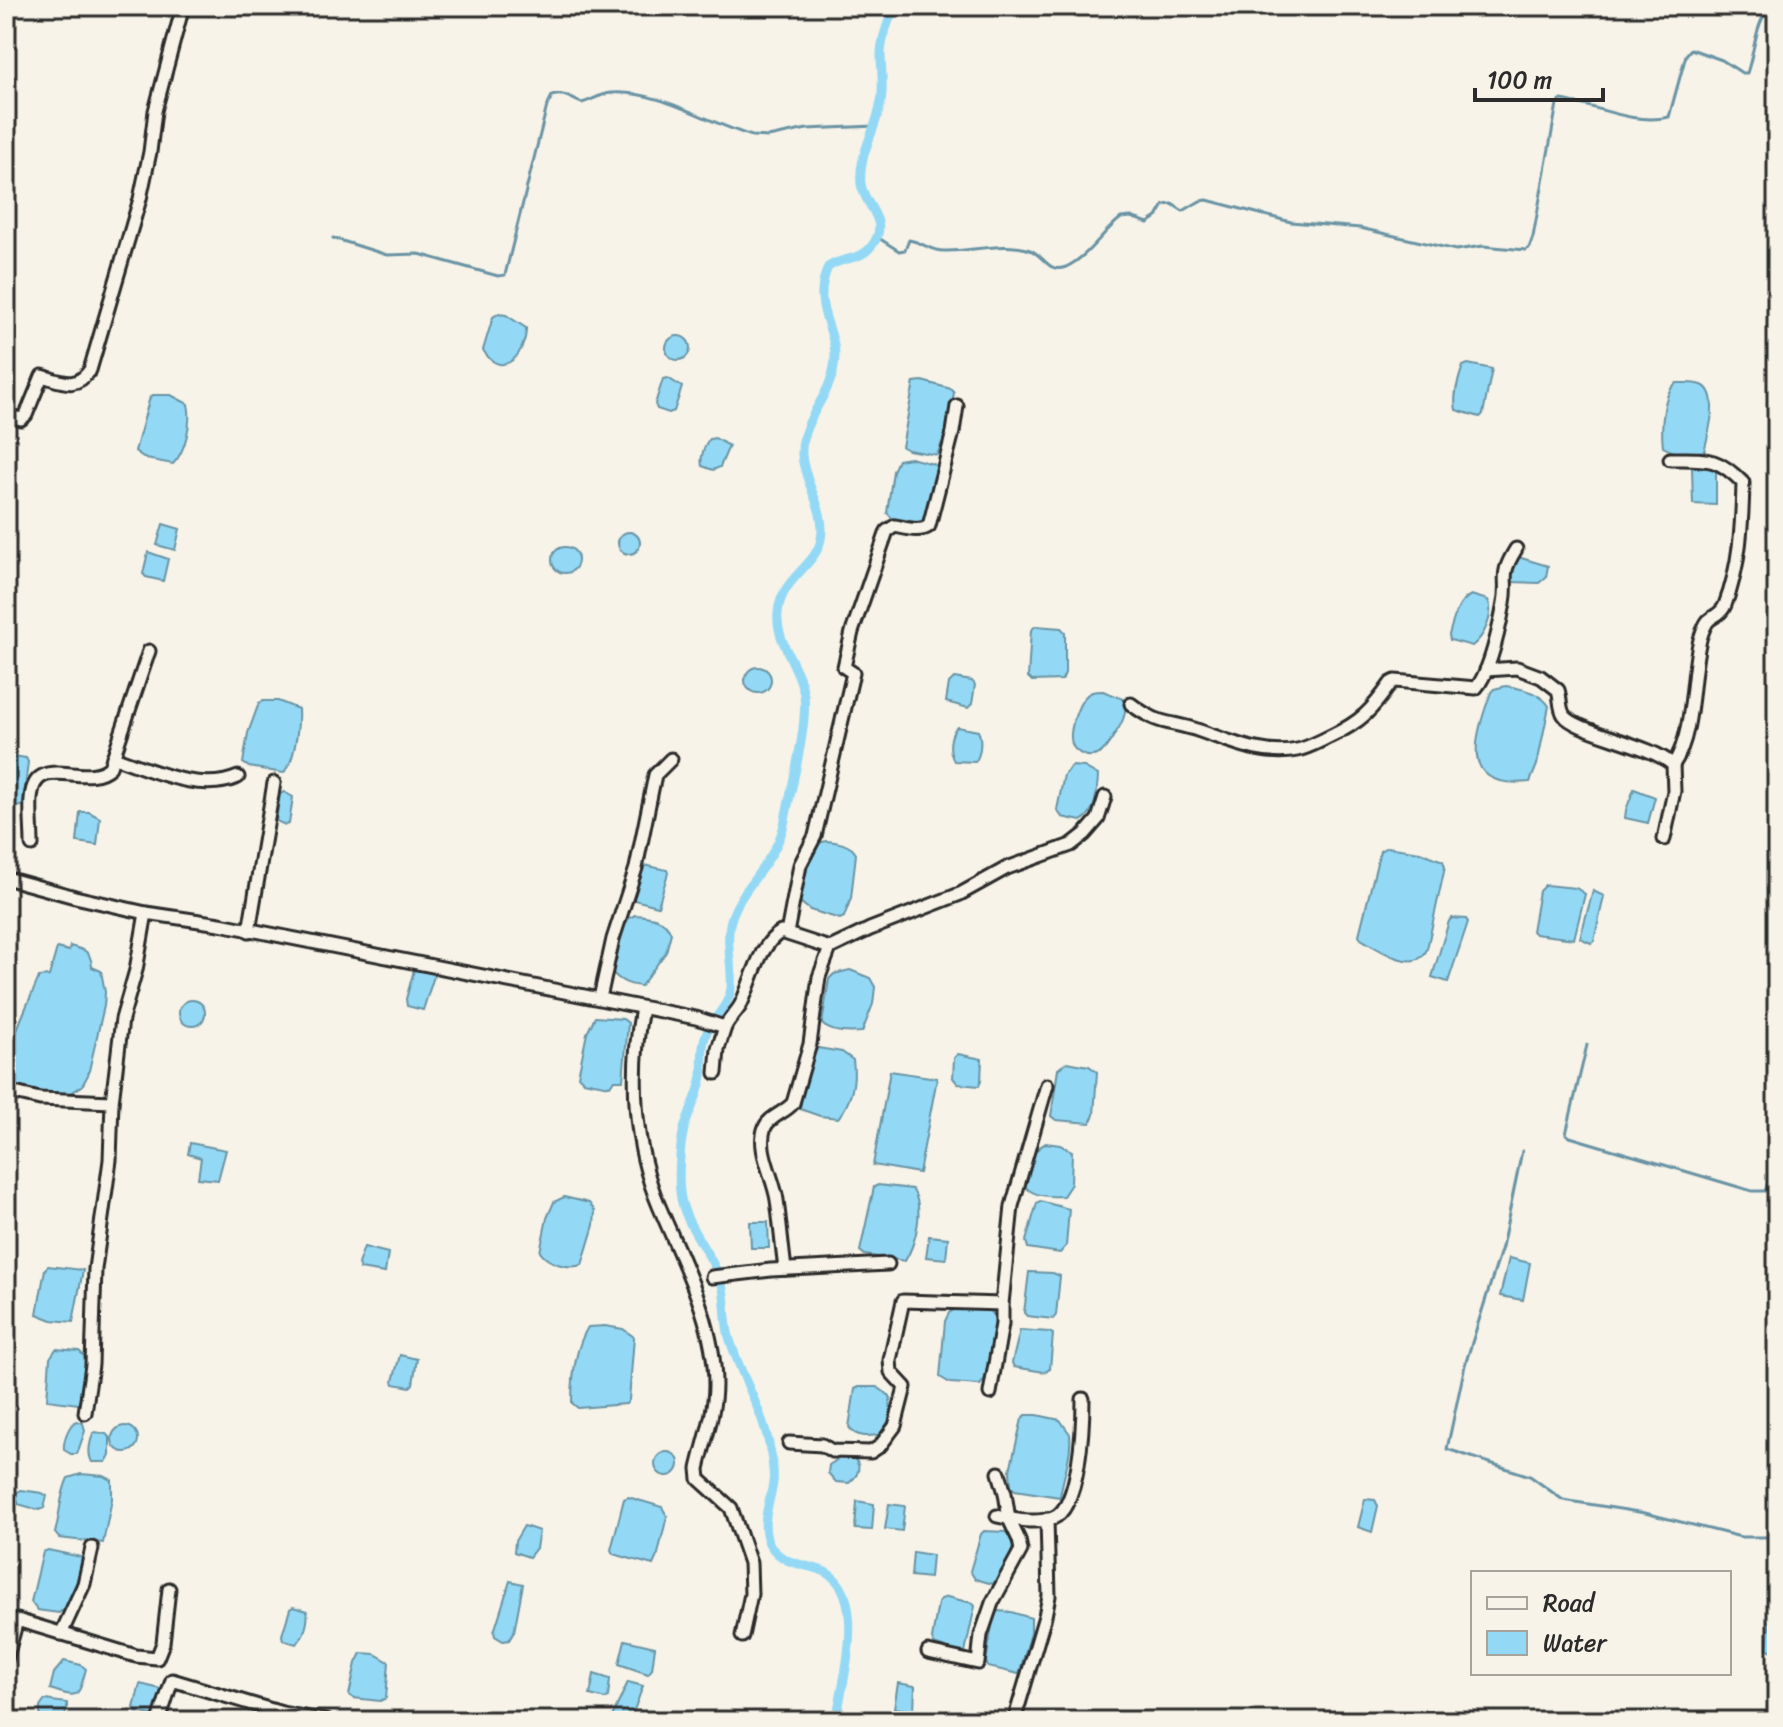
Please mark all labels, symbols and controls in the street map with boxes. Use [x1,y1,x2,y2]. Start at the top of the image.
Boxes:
scale bar [1475,52,1603,102]
text: 100 m [1487,59,1552,101]
legend [1471,1571,1731,1675]
text: Road [1543,1582,1597,1624]
text: Water [1543,1622,1608,1664]

